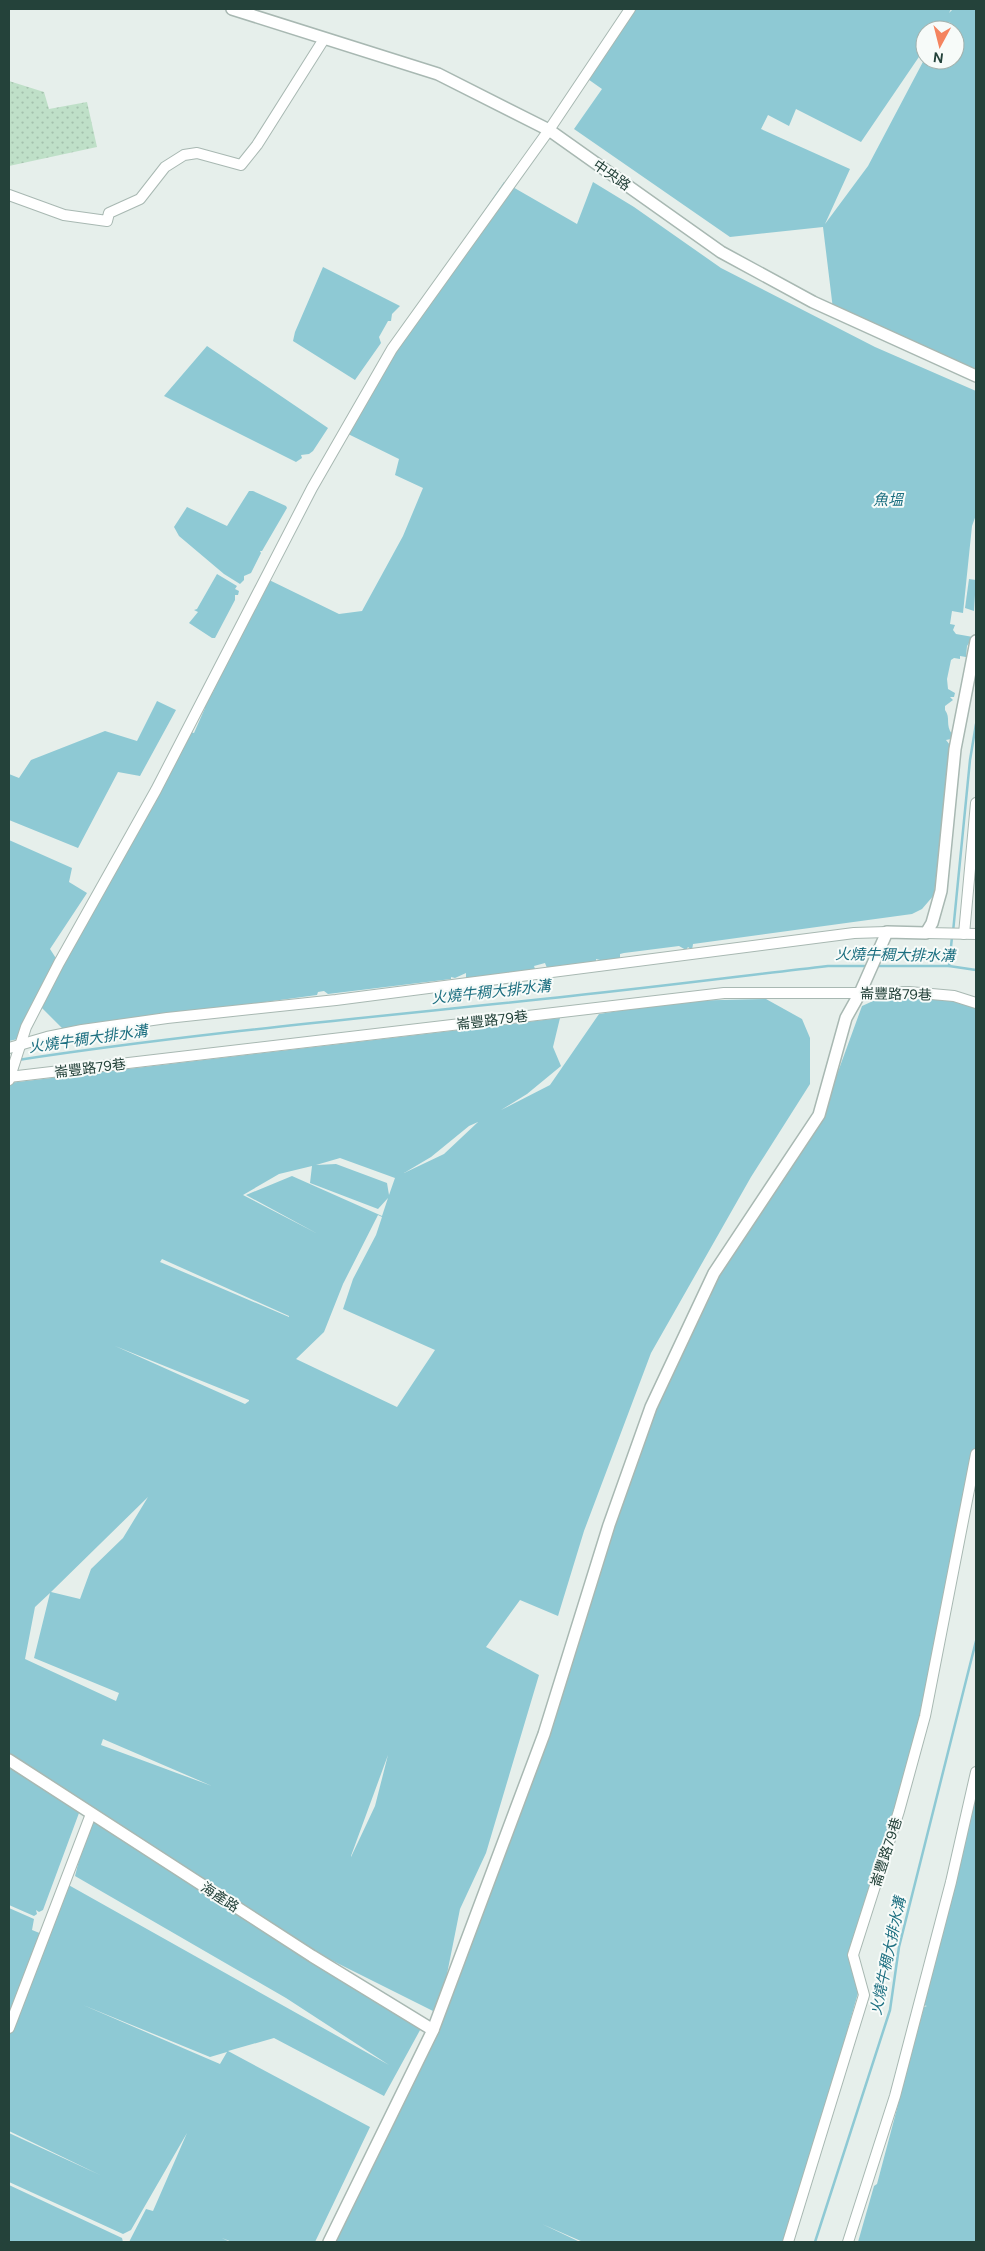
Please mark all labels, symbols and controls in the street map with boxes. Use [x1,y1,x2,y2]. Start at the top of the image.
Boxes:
north arrow [915,20,965,70]
text: N [932,48,945,67]
street label: 中央路 [590,156,634,194]
water label: 魚塭 [873,490,905,510]
water label: 火燒牛稠大排水溝 [835,944,957,966]
water label: 火燒牛稠大排水溝 [430,976,554,1008]
street label: 崙豐路79巷 [860,984,932,1004]
street label: 崙豐路79巷 [455,1007,529,1033]
water label: 火燒牛稠大排水溝 [27,1020,151,1057]
street label: 崙豐路79巷 [53,1055,127,1081]
street label: 崙豐路79巷 [866,1815,906,1889]
street label: 海產路 [197,1878,243,1916]
water label: 火燒牛稠大排水溝 [866,1893,911,2017]

